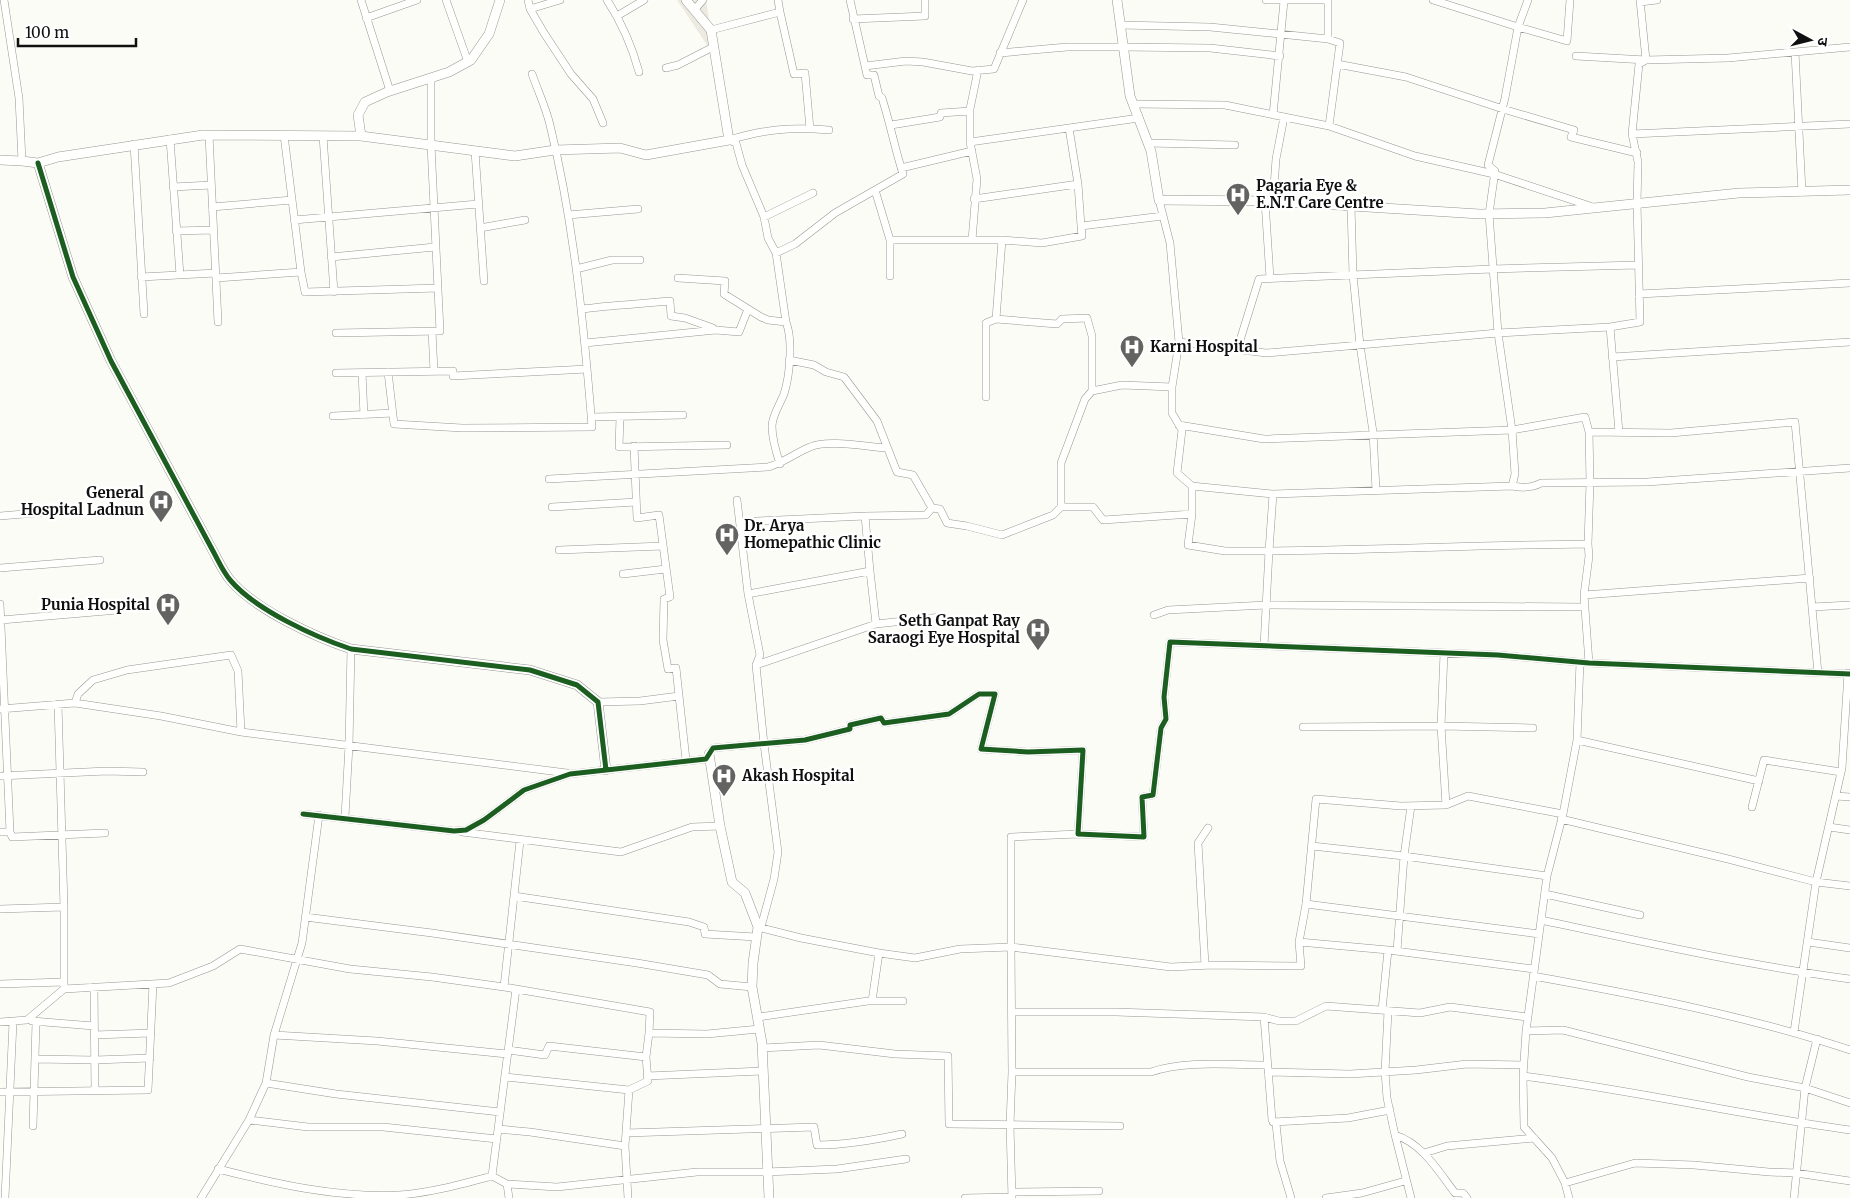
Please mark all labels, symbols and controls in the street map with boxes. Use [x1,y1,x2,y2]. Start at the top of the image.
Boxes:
scale bar [18,15,135,47]
north arrow [1785,15,1835,65]
text: 100 m [25,23,69,42]
text: उ [1813,36,1832,48]
place label: Pagaria Eye & E.N.T Care Centre [1256,176,1384,212]
hospital icon: Pagaria Eye & E.N.T Care Centre [1225,182,1251,216]
hospital icon: Karni Hospital [1119,334,1145,368]
place label: Karni Hospital [1150,337,1258,356]
place label: General Hospital Ladnun [21,483,144,519]
hospital icon: General Hospital Ladnun [148,489,174,523]
place label: Dr. Arya Homepathic Clinic [744,516,881,552]
hospital icon: Dr. Arya Homepathic Clinic [714,522,740,556]
hospital icon: Punia Hospital [155,592,181,626]
place label: Punia Hospital [41,595,150,614]
place label: Seth Ganpat Ray Saraogi Eye Hospital [868,611,1020,647]
hospital icon: Seth Ganpat Ray Saraogi Eye Hospital [1025,617,1051,651]
hospital icon: Akash Hospital [711,763,737,797]
place label: Akash Hospital [741,766,855,785]

